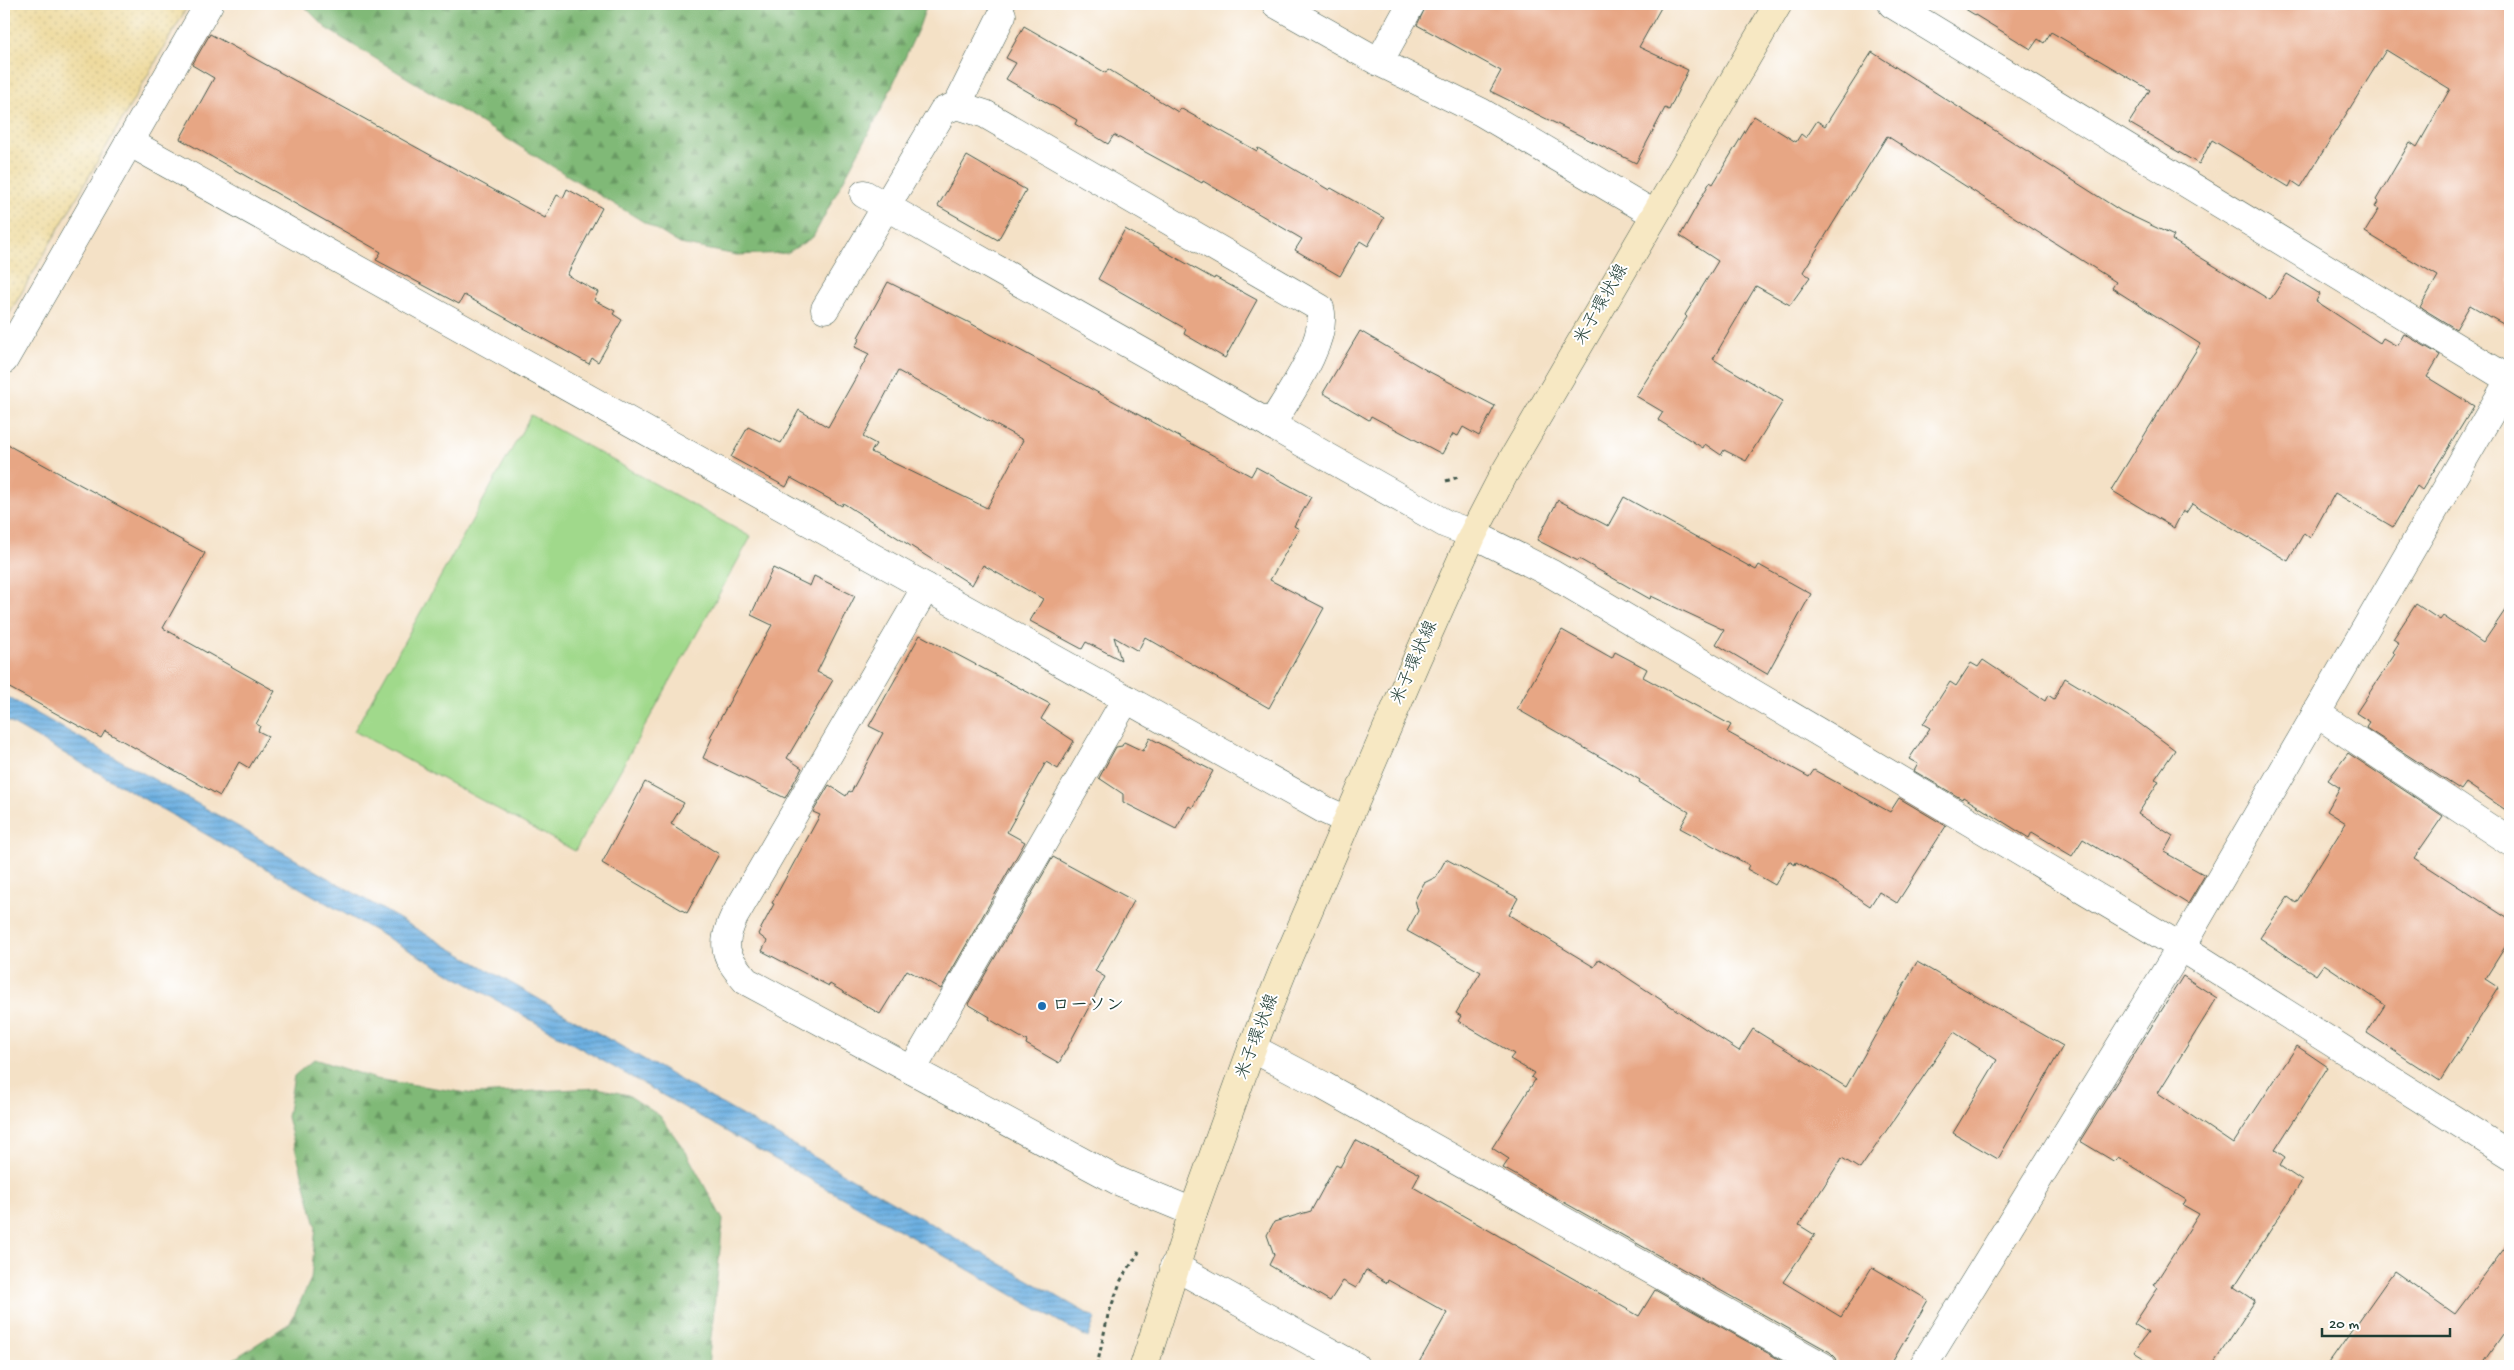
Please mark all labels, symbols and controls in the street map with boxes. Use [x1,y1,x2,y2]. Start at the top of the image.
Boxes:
street label: 米子環状線 [1570,260,1634,349]
street label: 米子環状線 [1386,617,1443,708]
street label: 米子環状線 [1231,991,1284,1083]
place label: ローソン [1052,996,1124,1017]
marker: ローソン [1036,1000,1048,1012]
scale bar [2322,1305,2449,1337]
text: 20 m [2329,1316,2359,1334]

